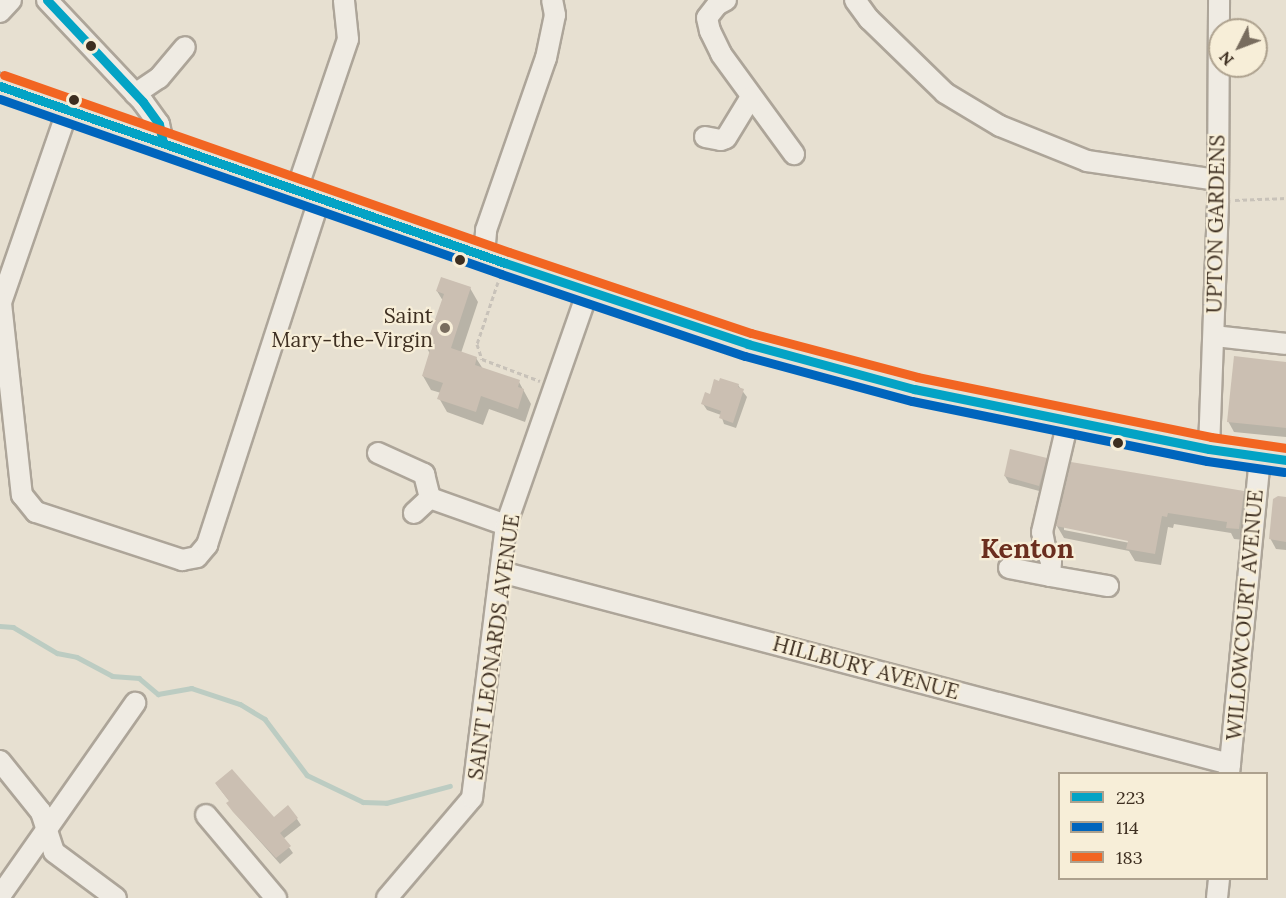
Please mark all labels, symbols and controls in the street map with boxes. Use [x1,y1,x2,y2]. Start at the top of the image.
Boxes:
north arrow [1208,18,1268,78]
unlabelled marker [85,40,97,52]
text: N [1215,47,1238,70]
unlabelled marker [68,94,80,106]
street label: UPTON GARDENS [1202,134,1230,314]
unlabelled marker [454,254,466,266]
place label: Saint Mary-the-Virgin [271,303,433,353]
marker: Saint Mary-the-Virgin [438,321,452,335]
unlabelled marker [1112,437,1124,449]
street label: WILLOWCOURT AVENUE [1221,488,1269,742]
street label: SAINT LEONARDS AVENUE [463,512,525,782]
district label: Kenton [980,533,1074,565]
street label: HILLBURY AVENUE [770,631,962,705]
legend [1058,772,1268,880]
text: 223 [1116,786,1145,809]
text: 114 [1116,816,1139,839]
text: 183 [1116,846,1143,869]

